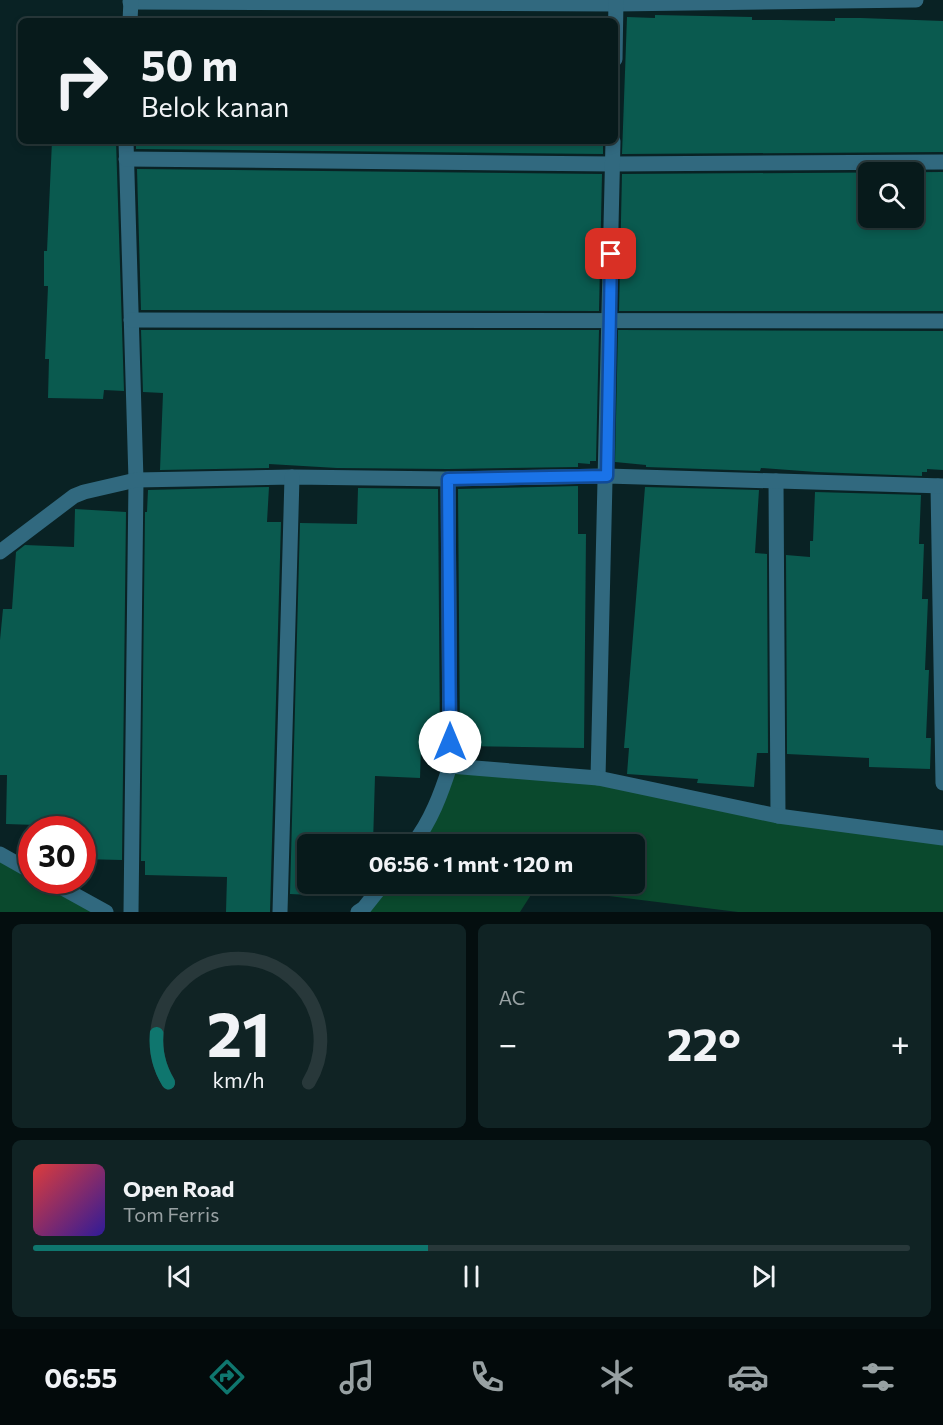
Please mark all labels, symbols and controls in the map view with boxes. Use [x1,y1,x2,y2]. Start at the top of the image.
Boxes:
text: 50 m [141,38,238,90]
icon: right [42,42,120,120]
text: Belok kanan [141,90,289,123]
map controls [858,162,924,228]
button: search [858,162,924,228]
pin [585,228,636,279]
icon: arrive [594,237,627,270]
position arrow [418,710,482,774]
speed limit sign: 30 [18,816,96,894]
text: 06:56 · 1 mnt · 120 m [369,850,573,877]
text: AC [499,985,525,1009]
text: 21 [207,994,271,1070]
text: 22° [667,1015,741,1070]
text: − [499,1022,517,1063]
text: + [891,1022,910,1063]
text: km/h [213,1066,265,1092]
text: Open Road [123,1175,234,1202]
text: Tom Ferris [123,1202,219,1226]
icon: previous [163,1260,196,1293]
icon: pause [455,1260,488,1293]
icon: next [747,1260,780,1293]
icon: directions [206,1356,248,1398]
icon: music [336,1356,378,1398]
icon: phone [466,1356,508,1398]
icon: climate [596,1356,638,1398]
icon: car [727,1356,769,1398]
icon: filters [857,1356,899,1398]
text: 06:55 [44,1361,117,1394]

